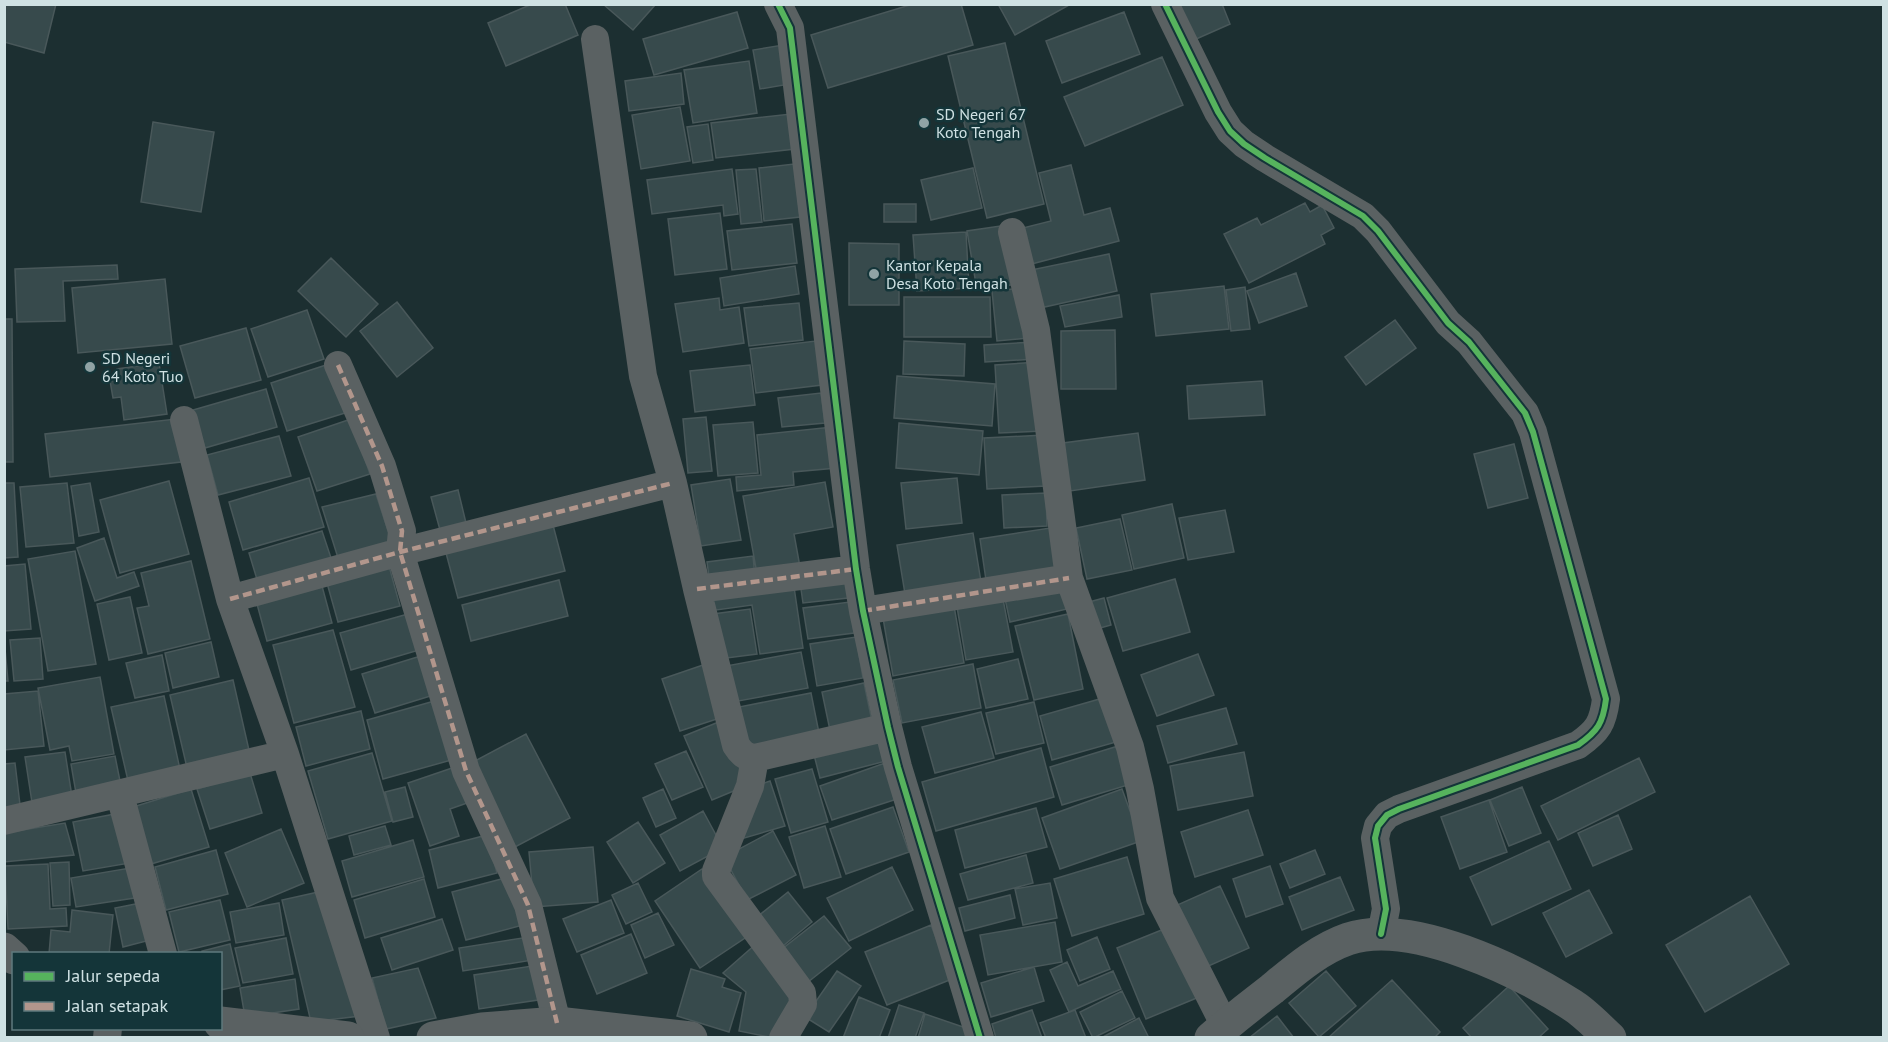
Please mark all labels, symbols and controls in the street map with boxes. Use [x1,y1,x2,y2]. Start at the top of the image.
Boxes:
place label: SD Negeri 67 Koto Tengah [936,104,1026,142]
marker: SD Negeri 67 Koto Tengah [917,116,931,130]
place label: Kantor Kepala Desa Koto Tengah [886,255,1008,293]
marker: Kantor Kepala Desa Koto Tengah [867,267,881,281]
place label: SD Negeri 64 Koto Tuo [102,348,183,386]
marker: SD Negeri 64 Koto Tuo [83,360,97,374]
legend [12,952,222,1030]
text: Jalur sepeda [65,964,160,987]
text: Jalan setapak [65,994,168,1017]

